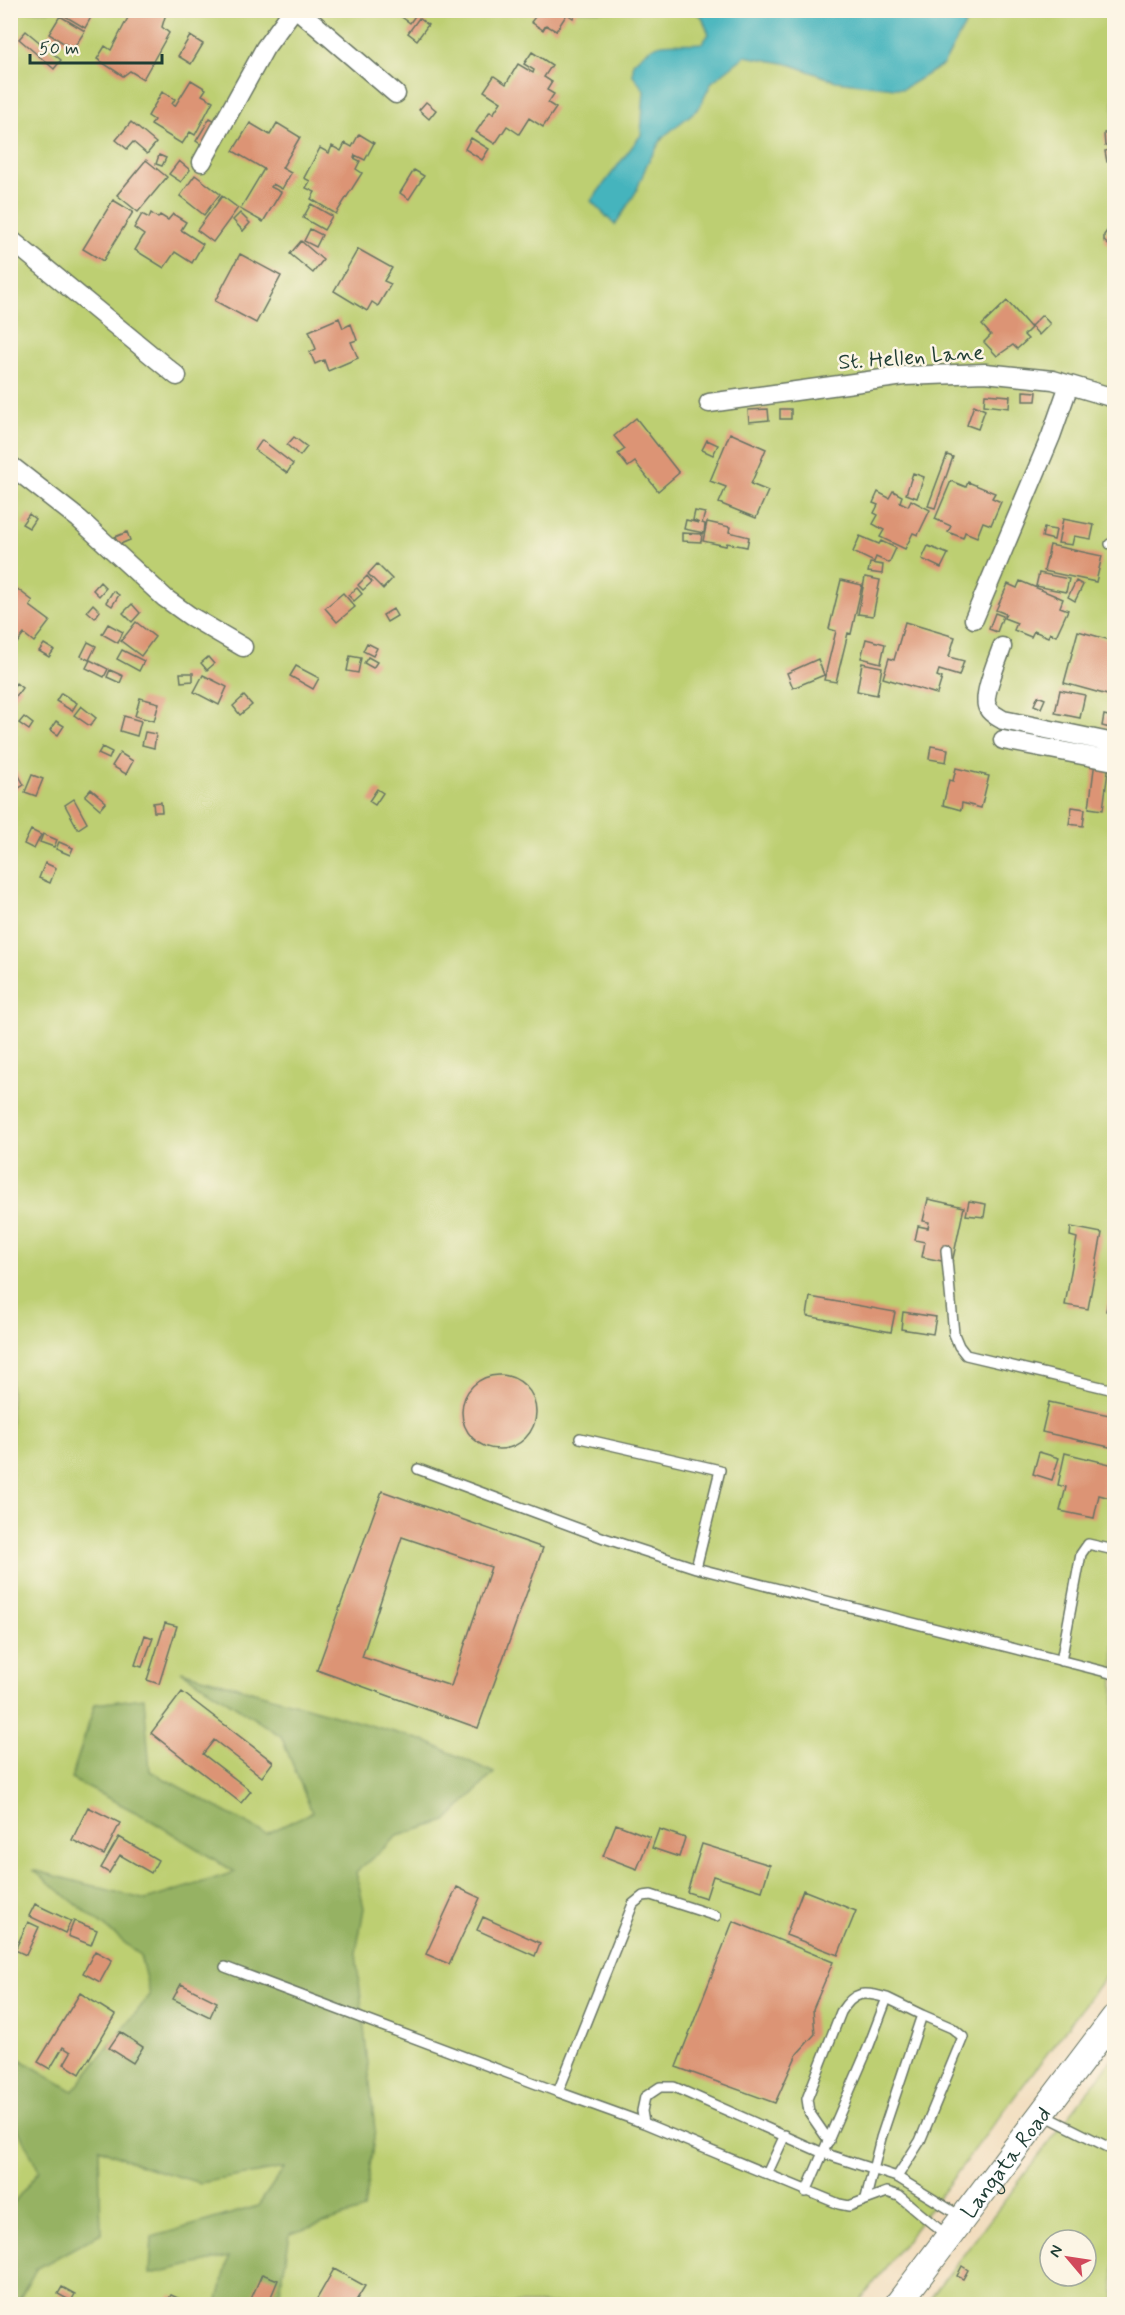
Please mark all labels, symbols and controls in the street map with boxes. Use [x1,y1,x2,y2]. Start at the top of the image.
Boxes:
scale bar [30,27,162,65]
text: 50 m [39,37,79,61]
street label: St. Hellen Lane [837,339,985,377]
street label: Langata Road [955,2101,1058,2225]
north arrow [1038,2228,1098,2288]
text: N [1044,2242,1068,2261]

